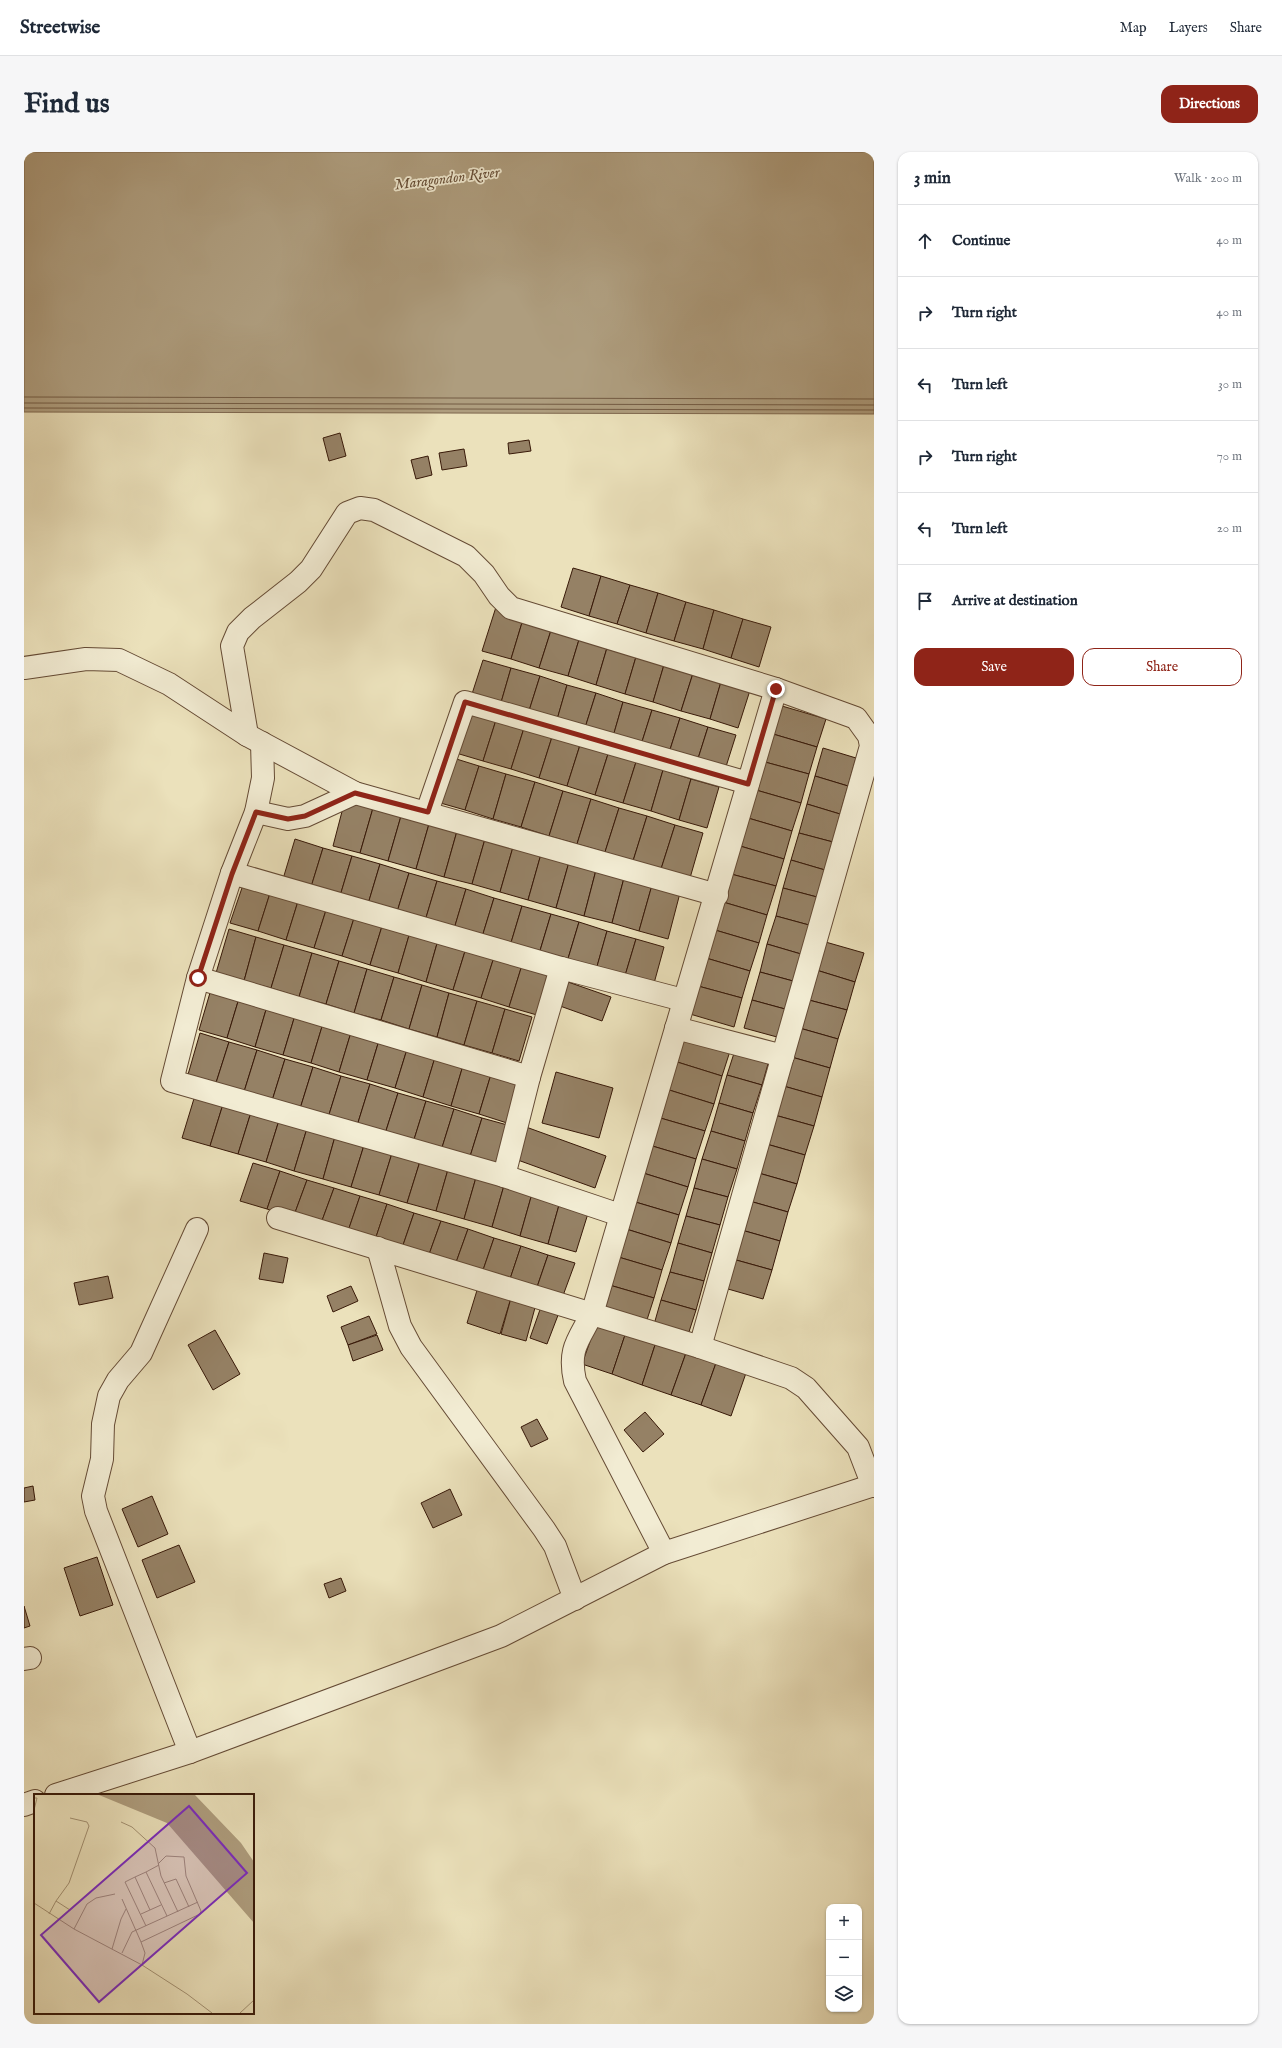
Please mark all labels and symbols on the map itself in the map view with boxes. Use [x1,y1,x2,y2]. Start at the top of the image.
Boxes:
water label: Maragondon River [394,163,502,195]
route end [767,680,785,698]
route start [189,969,207,987]
inset map [34,1794,254,2014]

